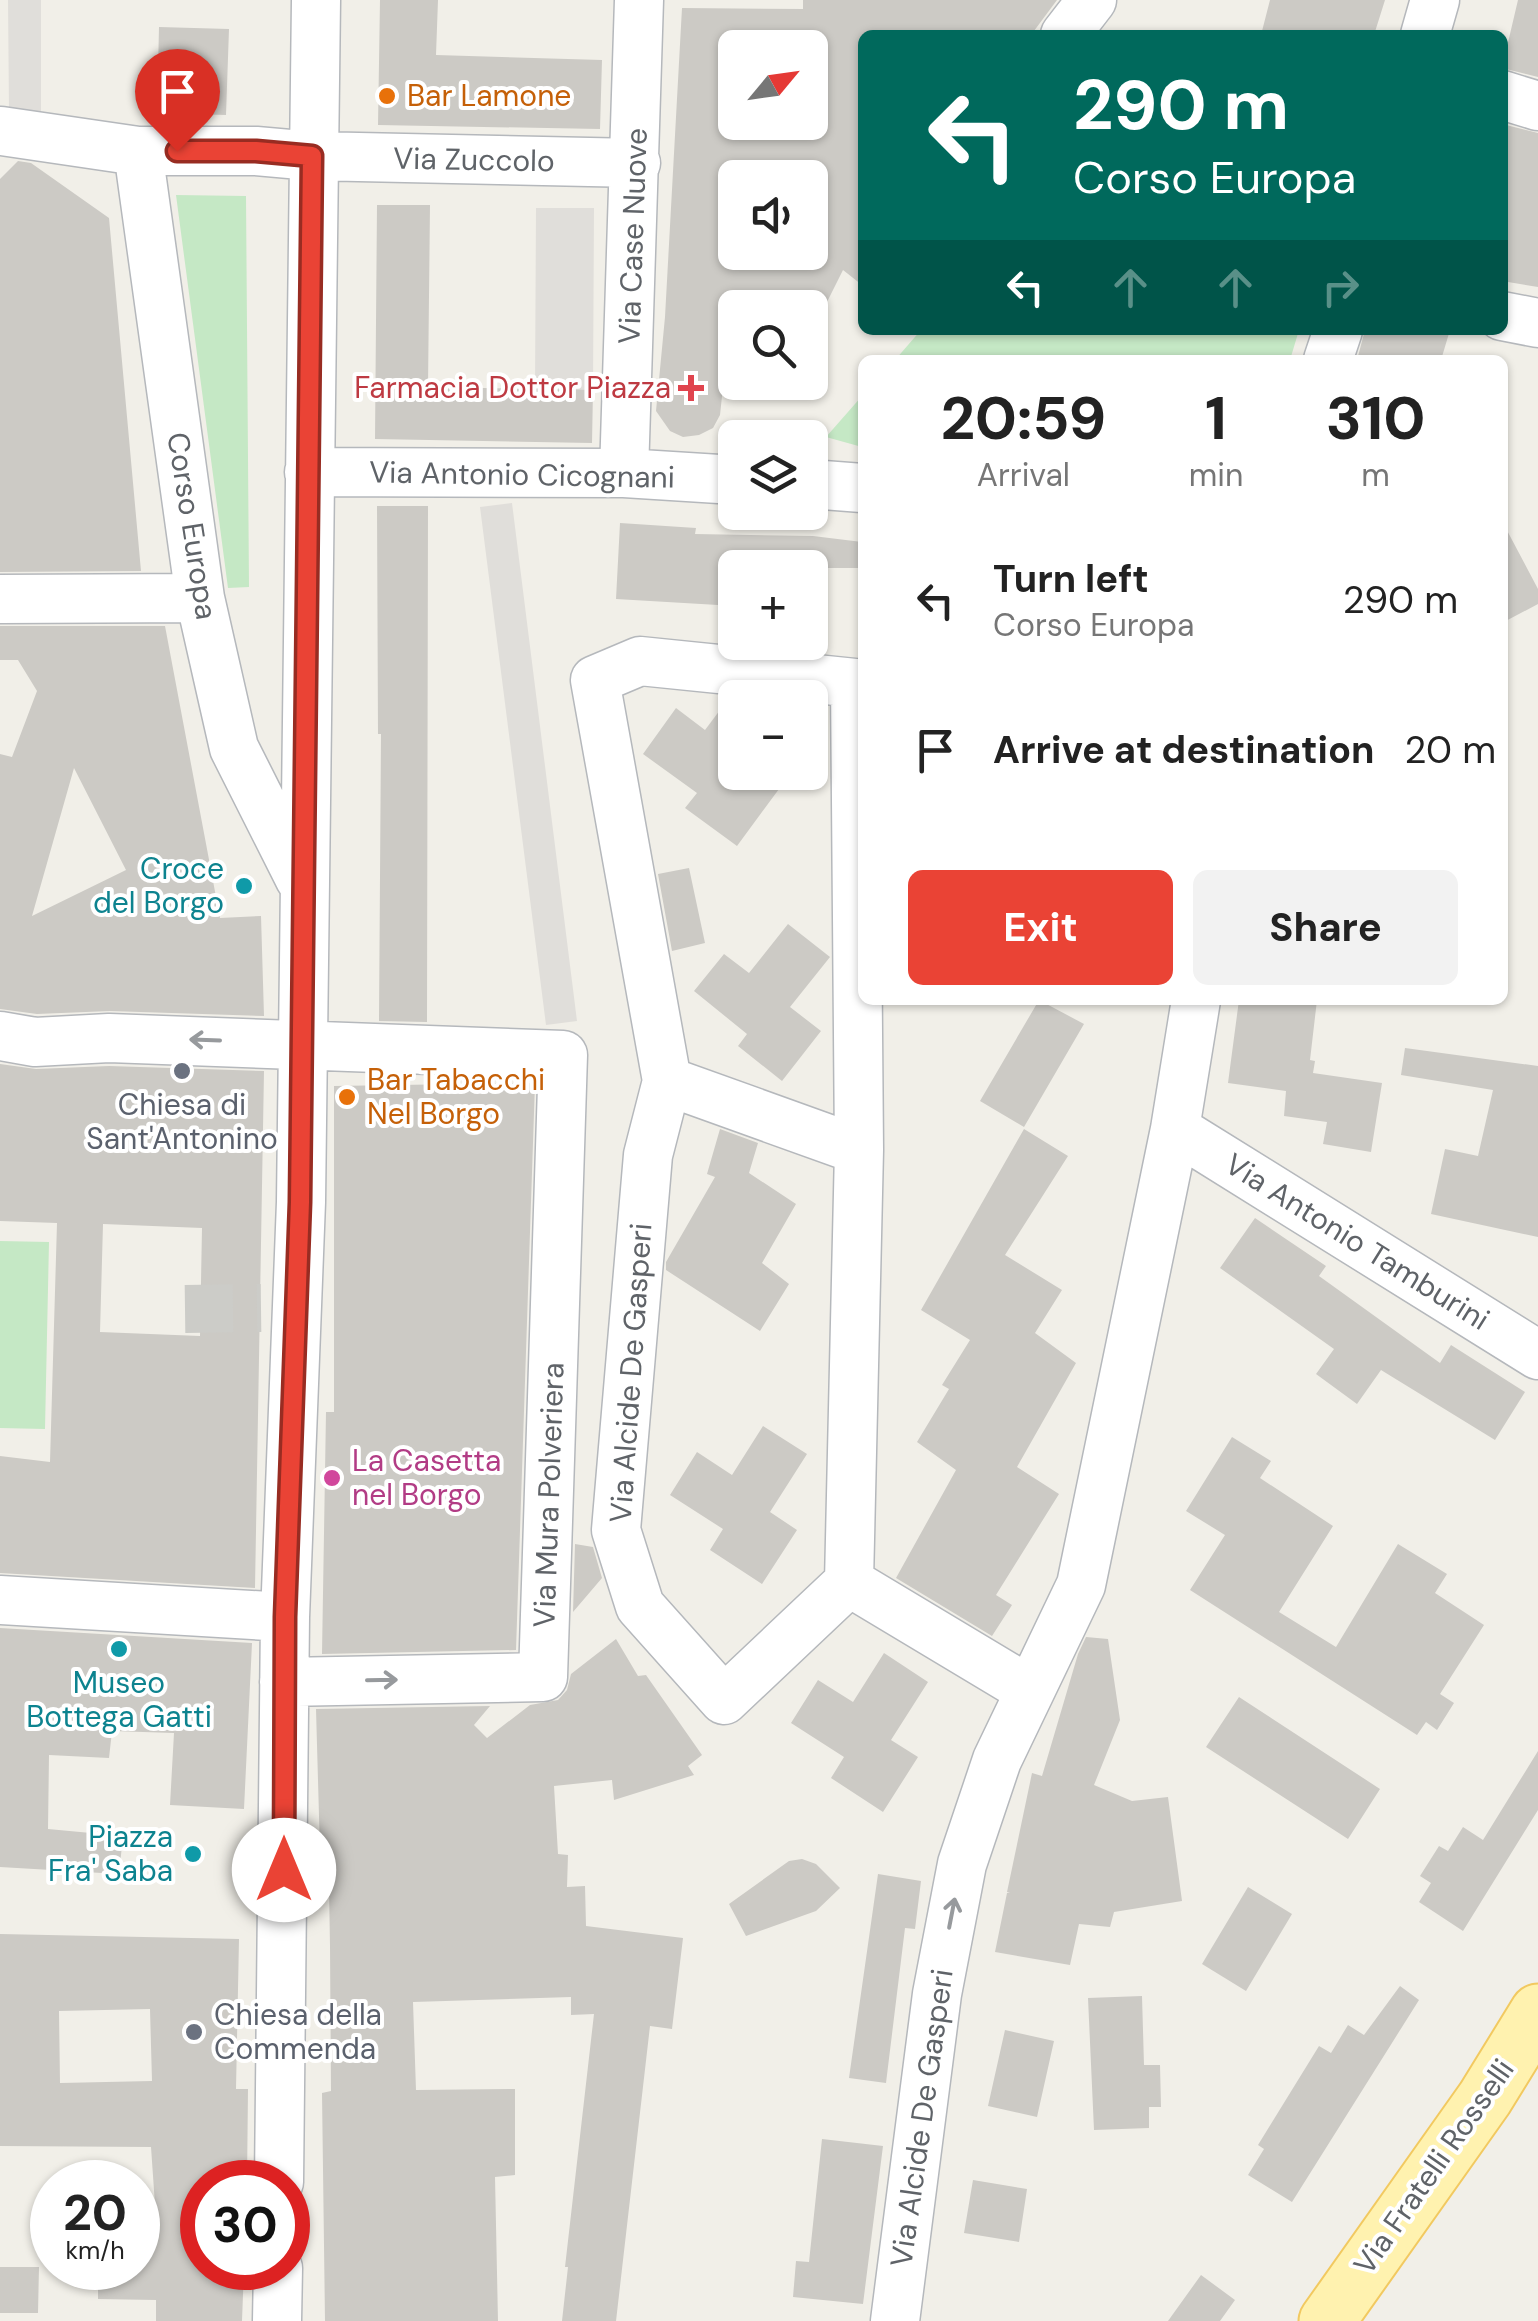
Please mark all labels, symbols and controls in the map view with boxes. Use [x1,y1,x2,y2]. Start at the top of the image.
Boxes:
north arrow [718,30,828,140]
map controls [718,30,828,790]
pin [135,49,220,152]
text: 290 m [1073,60,1289,151]
icon: arrive [150,64,205,119]
icon: left [908,70,1038,200]
place label: Bar Lamone [407,76,571,115]
marker: Bar Lamone [376,85,398,107]
street label: Via Case Nuove [609,127,656,345]
street label: Via Zuccolo [393,139,555,180]
text: Corso Europa [1073,148,1356,207]
button: sound [718,160,828,270]
icon: left [998,260,1053,315]
icon: ahead [1103,260,1158,315]
icon: ahead [1208,260,1263,315]
icon: right [1313,260,1368,315]
button: search [718,290,828,400]
place label: Farmacia Dottor Piazza [354,368,671,407]
marker: Farmacia Dottor Piazza [680,377,702,399]
text: 20:59 [940,379,1106,458]
text: 1 [1205,379,1227,458]
text: 310 [1326,379,1426,458]
button: layers [718,420,828,530]
street label: Corso Europa [158,430,227,622]
street label: Via Antonio Cicognani [369,452,675,497]
text: Arrival [977,454,1070,496]
text: min [1189,454,1243,496]
text: m [1361,454,1390,496]
button: + [718,550,828,660]
text: Turn left [993,554,1149,604]
icon: left [908,573,963,628]
text: 290 m [1343,575,1458,625]
text: Corso Europa [993,604,1194,646]
button: − [718,680,828,790]
icon: arrive [908,723,963,778]
text: Arrive at destination [993,725,1375,775]
text: 20 m [1405,725,1496,775]
place label: Croce del Borgo [93,849,224,922]
button: Exit [908,870,1173,985]
button: Share [1193,870,1458,985]
marker: Croce del Borgo [233,875,255,897]
one-way arrow [189,1031,222,1050]
marker: Chiesa di Sant'Antonino [171,1060,193,1082]
place label: Bar Tabacchi Nel Borgo [367,1060,545,1133]
place label: Chiesa di Sant'Antonino [86,1085,278,1158]
marker: Bar Tabacchi Nel Borgo [336,1086,358,1108]
street label: Via Antonio Tamburini [1218,1144,1497,1339]
street label: Via Alcide De Gasperi [601,1222,660,1524]
street label: Via Mura Polveriera [524,1362,573,1628]
place label: La Casetta nel Borgo [352,1441,501,1514]
marker: La Casetta nel Borgo [321,1467,343,1489]
marker: Museo Bottega Gatti [108,1638,130,1660]
place label: Museo Bottega Gatti [26,1663,212,1736]
one-way arrow [365,1671,397,1690]
place label: Piazza Fra' Saba [48,1817,173,1890]
position arrow [232,1818,336,1922]
marker: Piazza Fra' Saba [182,1843,204,1865]
one-way arrow [944,1897,963,1929]
street label: Via Alcide De Gasperi [881,1967,962,2269]
place label: Chiesa della Commenda [214,1995,382,2068]
marker: Chiesa della Commenda [183,2021,205,2043]
street label: Via Fratelli Rosselli [1345,2051,1522,2282]
speed limit sign: 30 [180,2160,310,2290]
text: 20 [63,2180,127,2246]
text: km/h [65,2234,125,2267]

